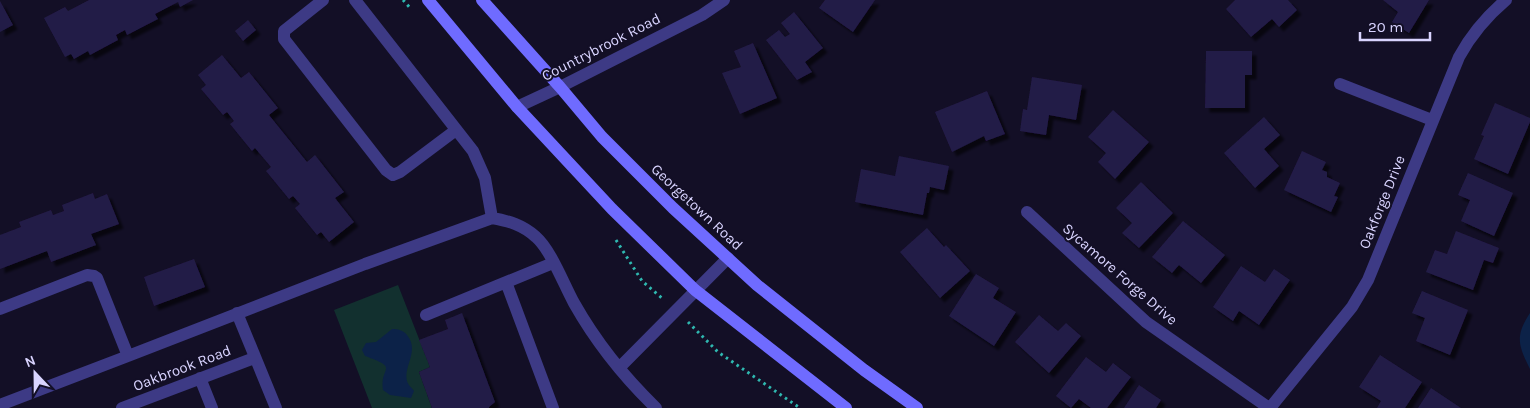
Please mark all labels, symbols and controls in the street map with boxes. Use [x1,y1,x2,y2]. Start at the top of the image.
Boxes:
street label: Countrybrook Road [539,9,663,85]
scale bar [1360,10,1430,42]
text: 20 m [1368,18,1403,36]
street label: Oakforge Drive [1355,153,1409,251]
street label: Georgetown Road [647,160,747,254]
street label: Sycamore Forge Drive [1059,219,1181,329]
street label: Oakbrook Road [130,341,234,395]
north arrow [10,348,60,398]
text: N [22,352,38,371]

